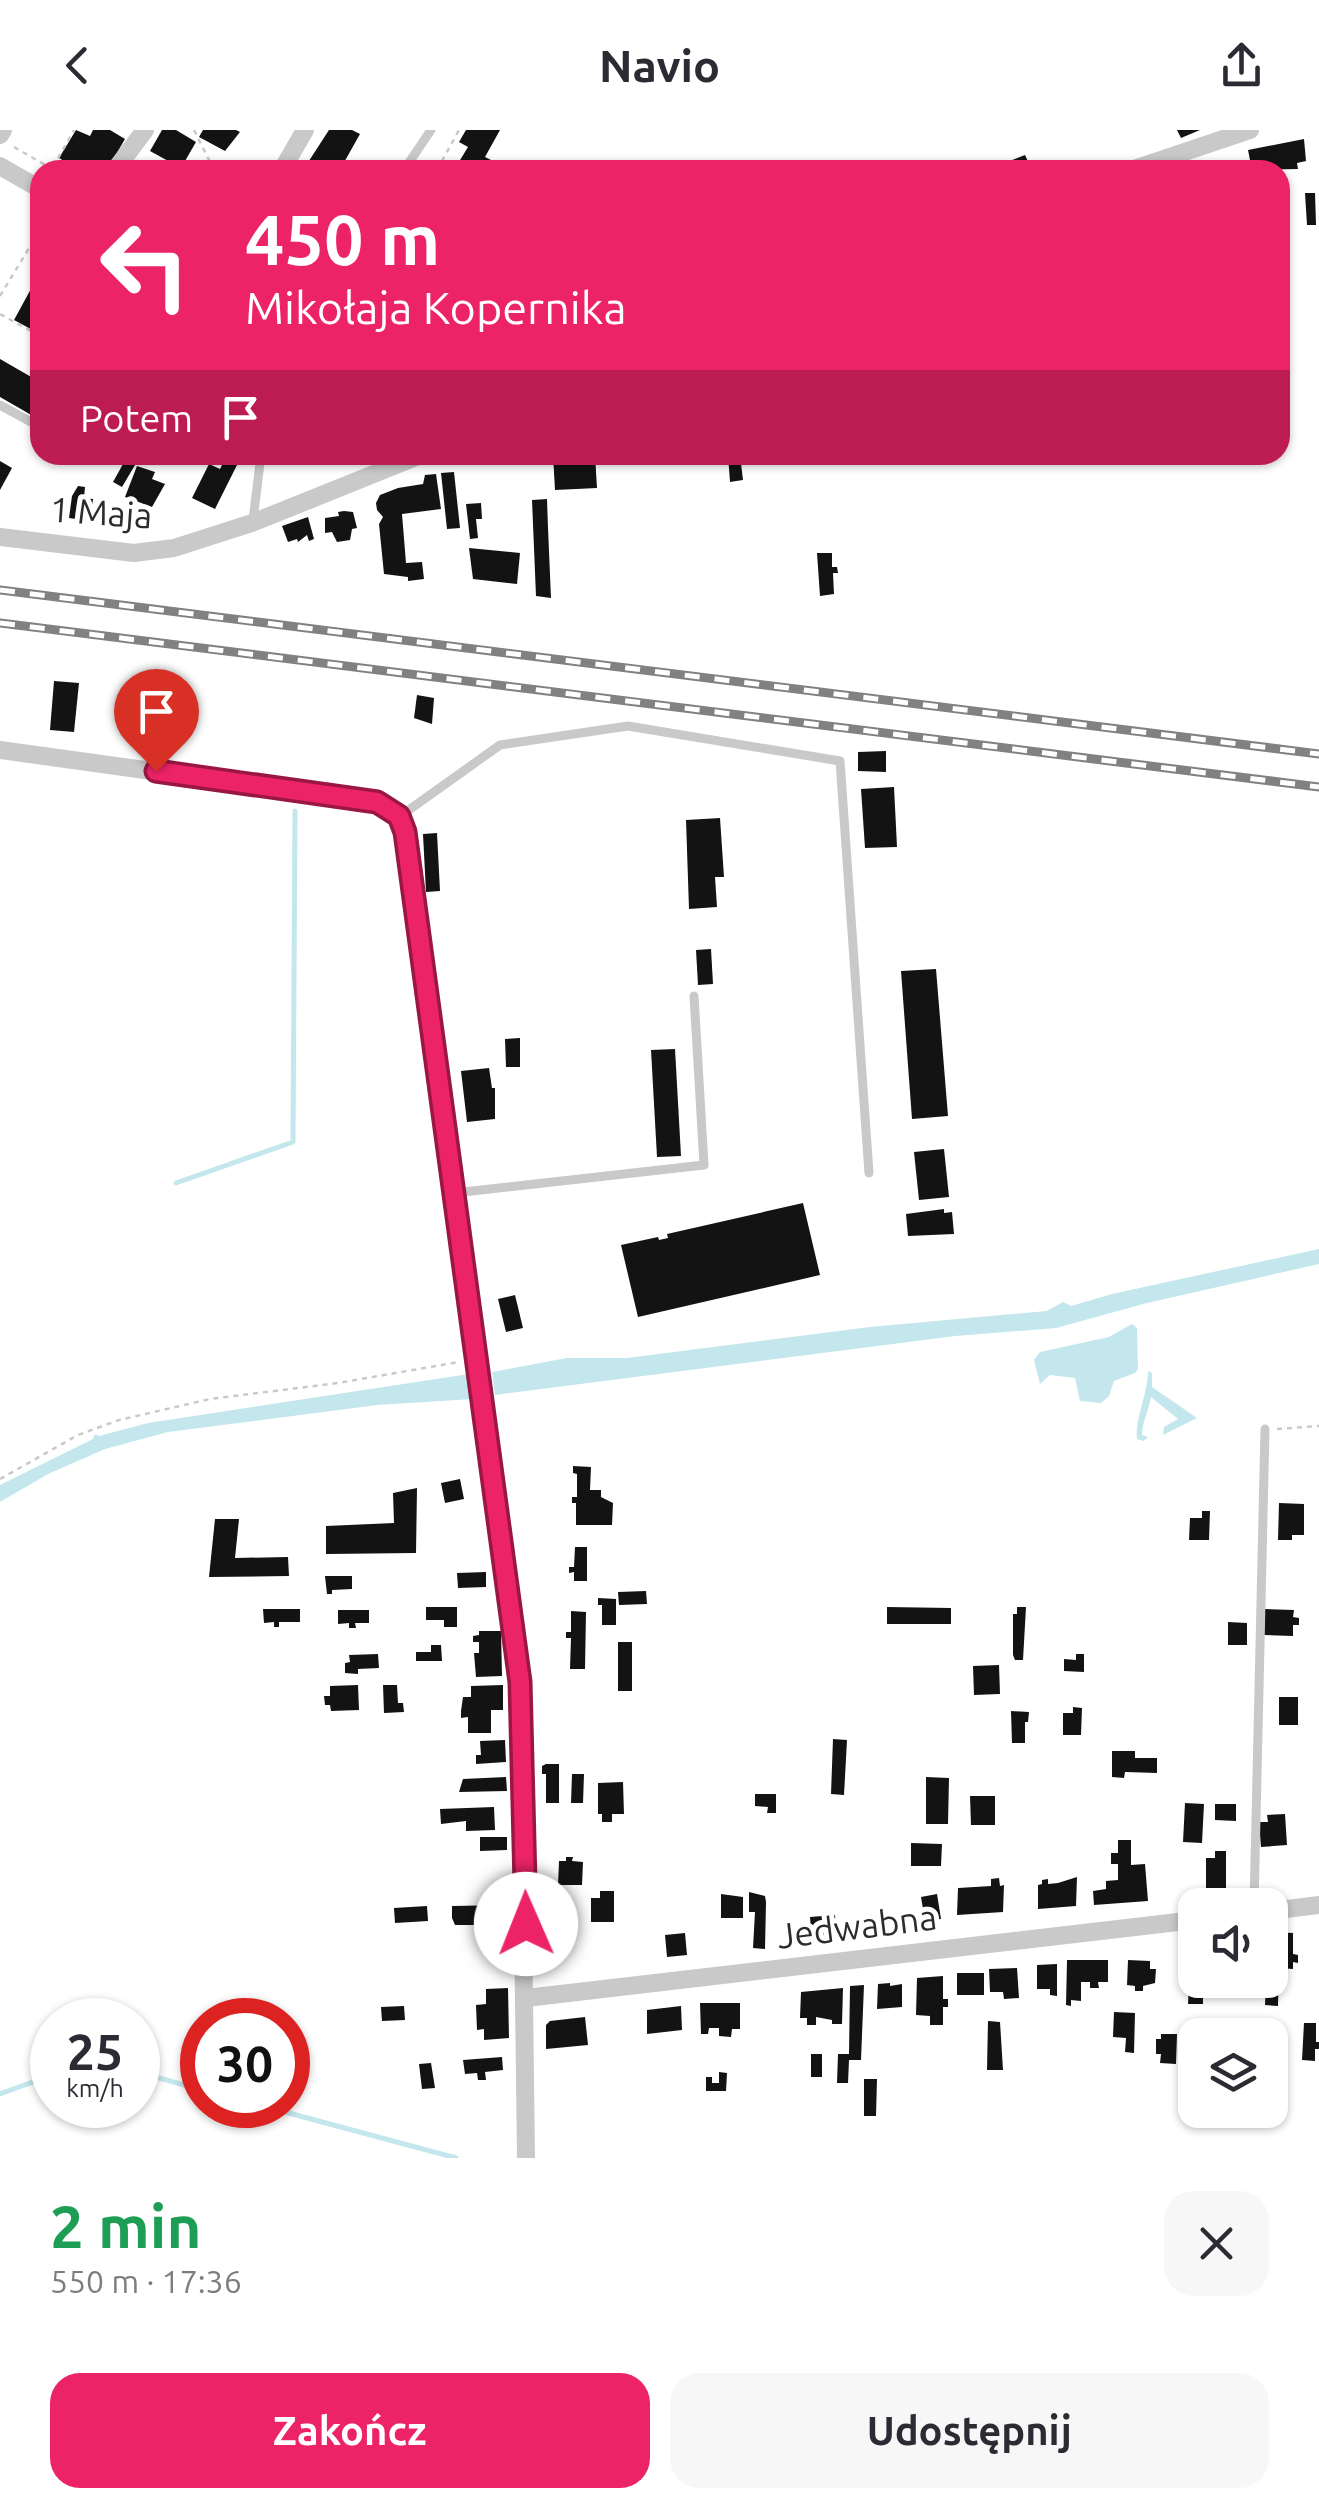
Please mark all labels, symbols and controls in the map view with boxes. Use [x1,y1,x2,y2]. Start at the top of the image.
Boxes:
icon: back [50,38,105,93]
icon: share [1214,38,1269,93]
text: Navio [599,40,720,91]
icon: left [80,200,210,330]
text: 450 m [245,200,440,278]
text: Mikołaja Kopernika [245,282,627,333]
icon: arrive [213,390,268,445]
text: Potem [80,397,193,439]
street label: 1 Maja [48,488,154,536]
pin [114,669,199,772]
icon: arrive [129,684,184,739]
position arrow [474,1872,578,1976]
map controls [1178,1888,1288,2128]
button: sound [1178,1888,1288,1998]
street label: Jedwabna [775,1896,939,1956]
speed limit sign: 30 [180,1998,310,2128]
button: layers [1178,2018,1288,2128]
text: 25 [67,2023,123,2079]
text: km/h [66,2074,124,2102]
button: close [1164,2191,1269,2296]
text: 2 min [50,2192,202,2259]
text: 550 m · 17:36 [50,2263,242,2299]
button: Zakończ [50,2373,650,2488]
button: Udostępnij [670,2373,1269,2488]

